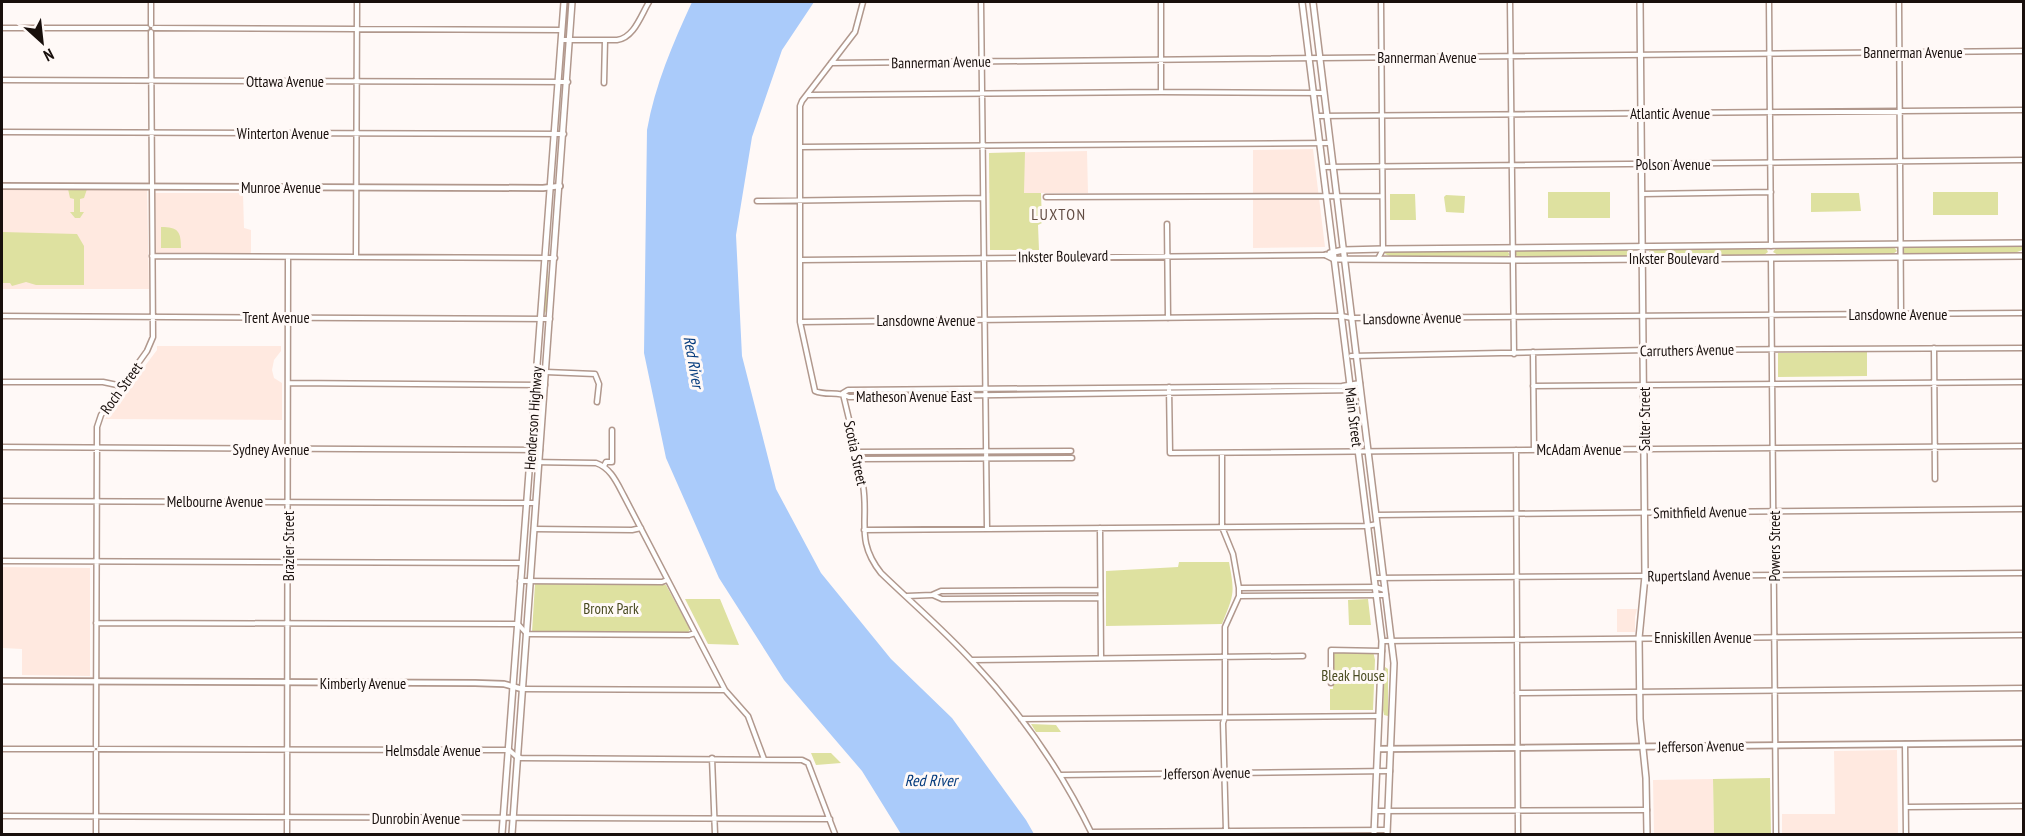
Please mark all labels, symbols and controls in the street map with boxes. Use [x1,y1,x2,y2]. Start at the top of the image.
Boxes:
north arrow [12,12,72,72]
street label: Bannerman Avenue [1863,43,1963,62]
text: N [40,44,57,66]
street label: Bannerman Avenue [1377,48,1477,67]
street label: Bannerman Avenue [891,52,991,72]
street label: Ottawa Avenue [246,72,324,91]
street label: Atlantic Avenue [1630,104,1710,123]
street label: Winterton Avenue [237,124,329,143]
street label: Polson Avenue [1635,155,1711,174]
street label: Munroe Avenue [241,178,321,197]
district label: LUXTON [1031,204,1087,224]
street label: Inkster Boulevard [1018,246,1108,266]
street label: Inkster Boulevard [1629,249,1719,268]
street label: Lansdowne Avenue [1849,305,1947,324]
street label: Trent Avenue [242,308,310,327]
street label: Lansdowne Avenue [1362,308,1462,328]
street label: Lansdowne Avenue [877,311,975,330]
water label: Red River [680,334,709,392]
street label: Carruthers Avenue [1640,340,1734,360]
street label: Roch Street [96,358,146,418]
street label: Henderson Highway [520,365,546,470]
street label: Main Street [1341,386,1367,448]
street label: Matheson Avenue East [856,387,972,406]
street label: Salter Street [1635,387,1654,451]
street label: Scotia Street [840,419,872,487]
street label: Sydney Avenue [233,440,310,459]
street label: McAdam Avenue [1537,440,1621,459]
street label: Melbourne Avenue [167,492,263,511]
street label: Smithfield Avenue [1653,502,1747,522]
street label: Brazier Street [279,511,298,581]
street label: Powers Street [1765,511,1784,582]
street label: Rupertsland Avenue [1647,565,1751,585]
park label: Bronx Park [583,599,639,618]
street label: Enniskillen Avenue [1654,628,1752,647]
park label: Bleak House [1321,666,1385,685]
street label: Kimberly Avenue [320,674,406,693]
street label: Jefferson Avenue [1657,736,1744,756]
street label: Helmsdale Avenue [385,741,481,760]
street label: Jefferson Avenue [1163,763,1250,783]
water label: Red River [905,770,960,790]
street label: Dunrobin Avenue [372,809,460,828]

